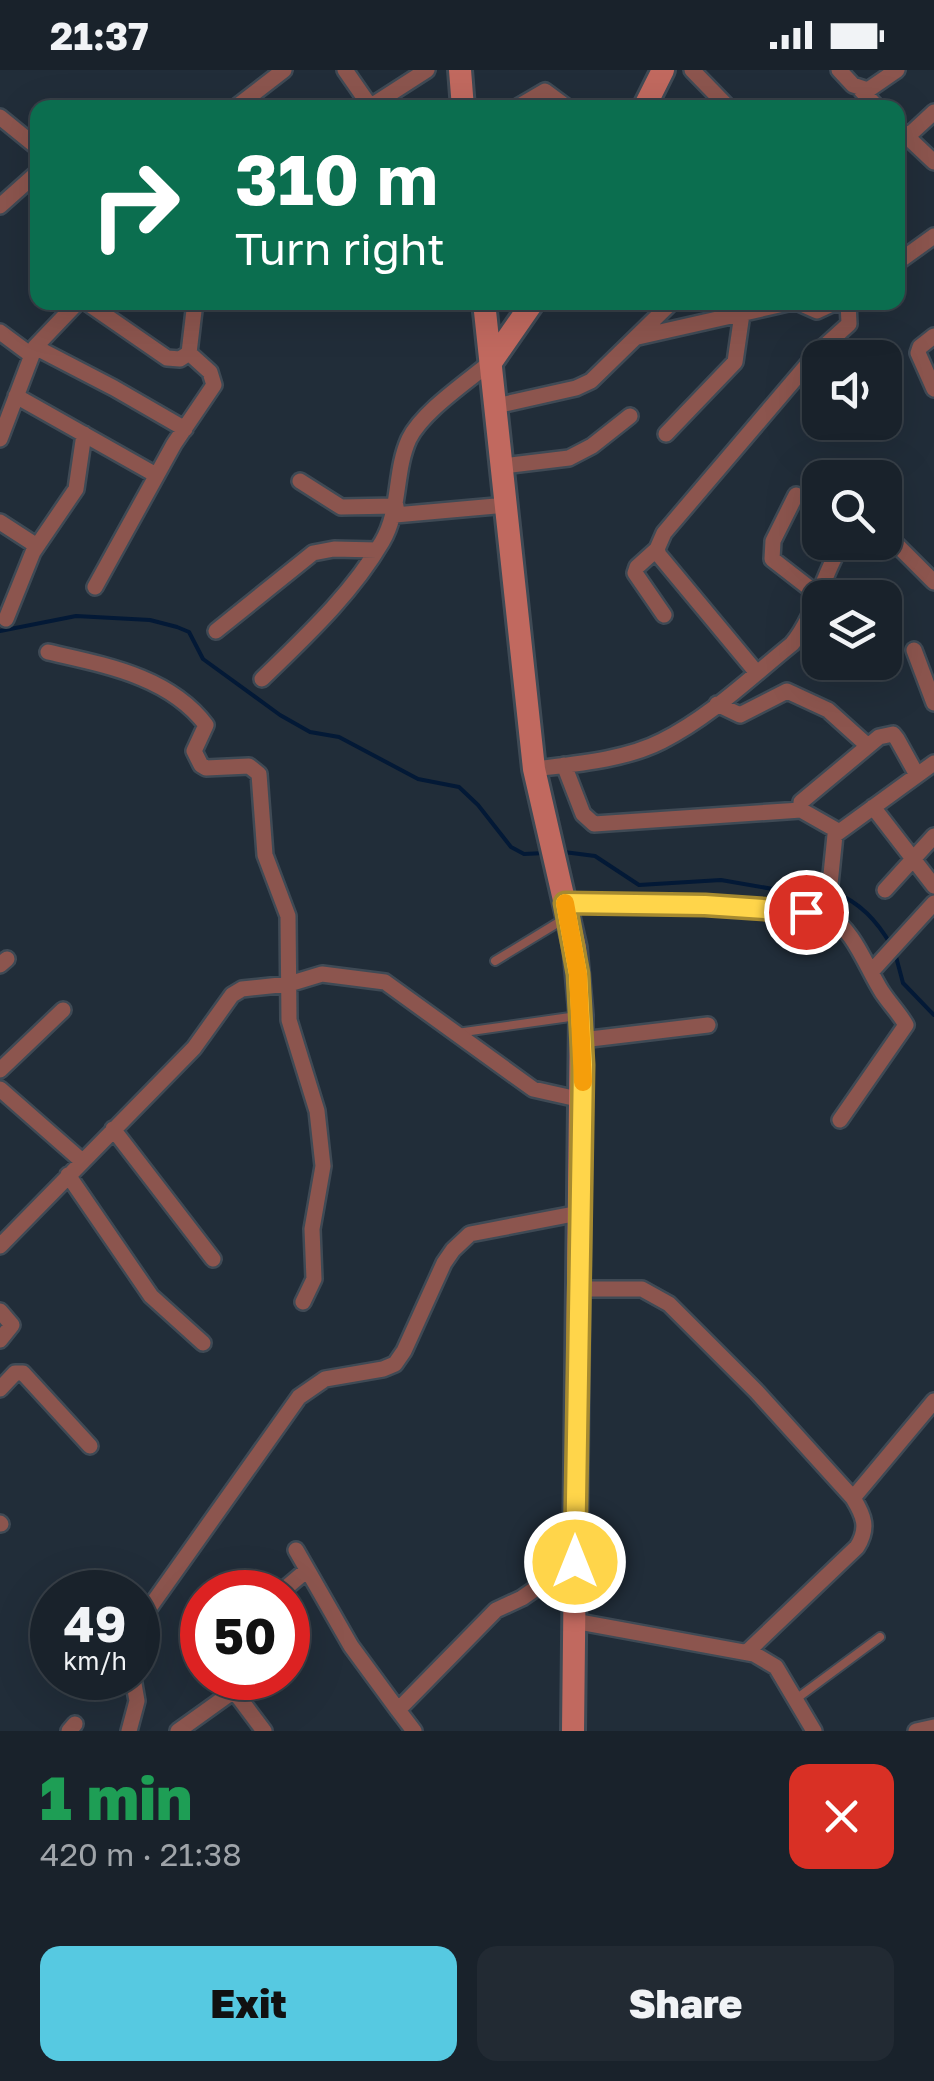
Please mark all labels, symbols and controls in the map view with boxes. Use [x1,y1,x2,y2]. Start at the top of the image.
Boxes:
text: 21:37 [50,13,149,58]
text: 310 m [235,136,438,220]
icon: right [70,140,200,270]
text: Turn right [235,221,445,275]
map controls [802,340,902,680]
button: sound [802,340,902,440]
button: search [802,460,902,560]
button: layers [802,580,902,680]
pin [764,870,849,955]
icon: arrive [779,885,834,940]
position arrow [523,1510,627,1614]
speed limit sign: 50 [180,1570,310,1700]
text: 49 [63,1593,126,1653]
text: km/h [63,1645,127,1676]
text: 1 min [40,1761,192,1833]
button: close [789,1764,894,1869]
text: 420 m · 21:38 [40,1835,242,1873]
button: Exit [40,1946,457,2061]
button: Share [477,1946,894,2061]

